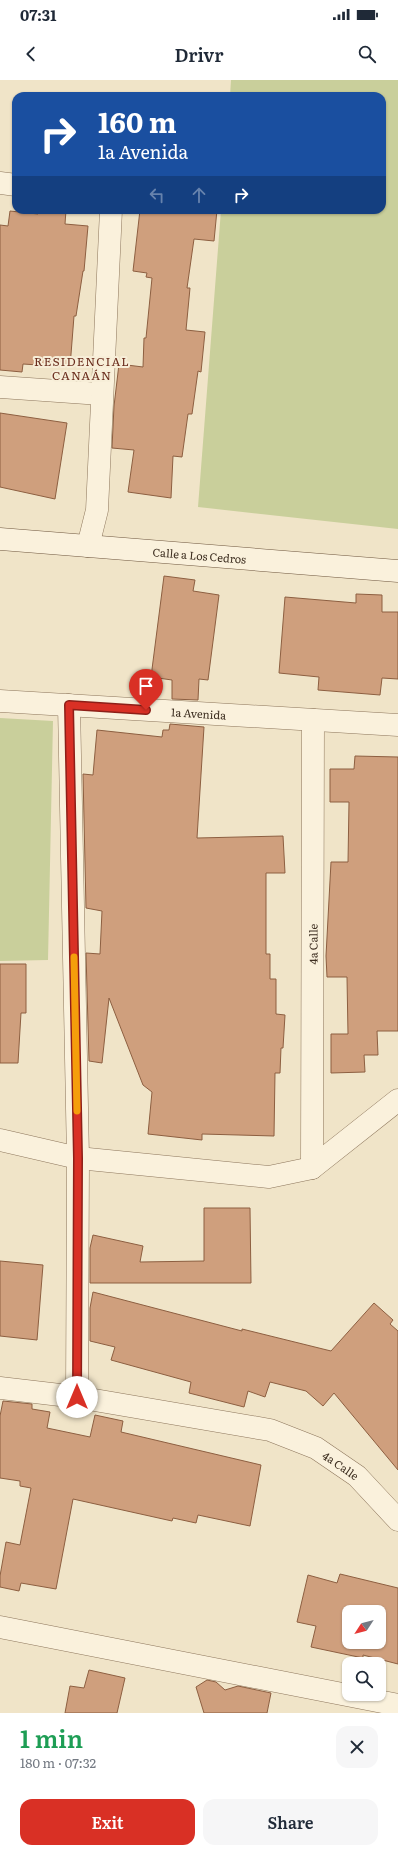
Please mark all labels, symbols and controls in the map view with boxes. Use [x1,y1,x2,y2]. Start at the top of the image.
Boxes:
text: 07:31 [20,3,56,26]
text: Drivr [174,41,224,68]
icon: back [20,43,42,65]
icon: search [356,43,378,65]
text: 160 m [98,100,177,142]
icon: right [32,108,84,160]
text: 1a Avenida [98,138,188,165]
icon: left [146,184,168,206]
icon: ahead [188,184,210,206]
icon: right [230,184,252,206]
district label: RESIDENCIAL CANAÁN [34,352,130,384]
street label: Calle a Los Cedros [152,543,247,567]
pin [129,669,163,710]
icon: arrive [135,675,157,697]
street label: 1a Avenida [171,703,227,723]
street label: 4a Calle [304,923,321,964]
position arrow [56,1376,98,1418]
street label: 4a Calle [320,1447,363,1483]
north arrow [342,1605,386,1649]
map controls [342,1605,386,1701]
button: search [342,1657,386,1701]
text: 1 min [20,1720,83,1755]
button: close [336,1726,378,1768]
text: 180 m · 07:32 [20,1753,96,1772]
button: Exit [20,1799,195,1845]
button: Share [203,1799,378,1845]

